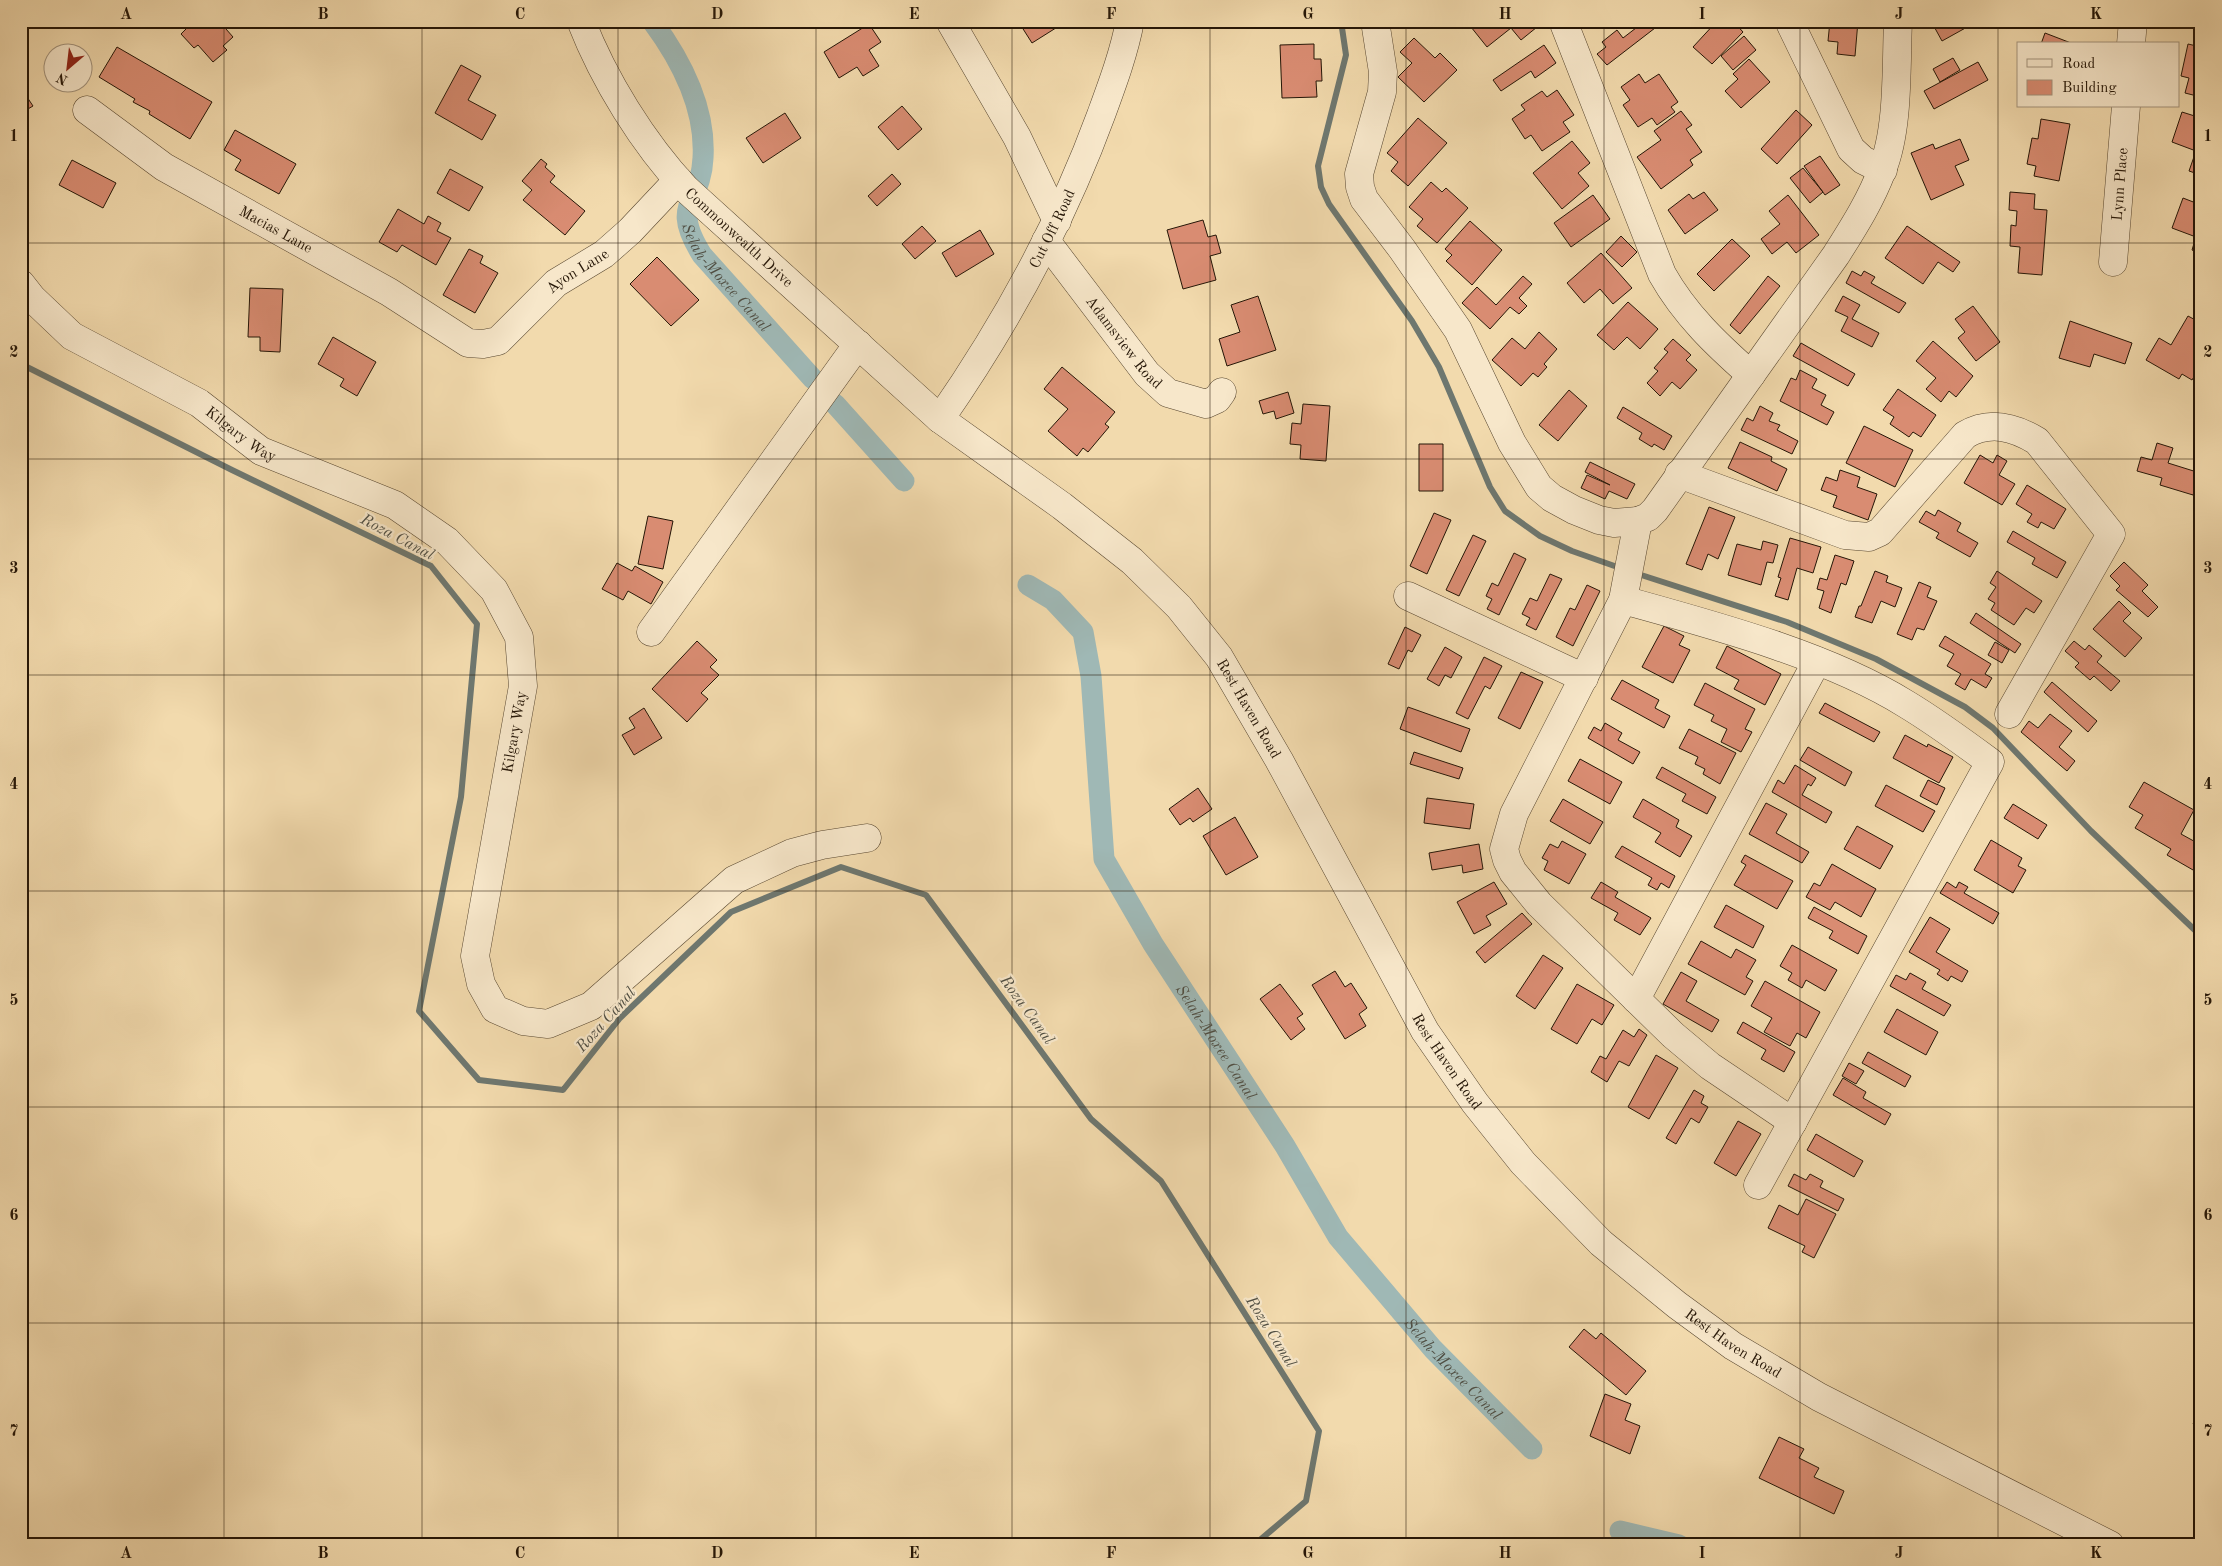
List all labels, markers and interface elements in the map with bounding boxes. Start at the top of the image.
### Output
text: A [120,7,132,23]
text: B [317,7,329,23]
text: C [515,7,525,23]
text: D [711,7,723,23]
text: E [908,7,920,23]
text: F [1106,7,1117,23]
text: G [1302,7,1314,23]
text: H [1498,7,1512,23]
text: I [1698,7,1706,23]
text: J [1895,7,1904,23]
text: K [2090,7,2102,23]
north arrow [42,42,92,92]
legend [2017,42,2180,108]
text: Road [2062,57,2096,72]
text: N [54,70,70,87]
text: Building [2062,81,2117,96]
text: 1 [9,129,19,145]
text: 1 [2203,129,2213,145]
street label: Lynn Place [2110,147,2132,222]
street label: Commonwealth Drive [681,186,795,291]
street label: Cut Off Road [1028,188,1079,271]
street label: Macias Lane [236,204,315,257]
water label: Selah-Moxee Canal [678,222,773,336]
street label: Ayon Lane [544,247,613,297]
street label: Adamsview Road [1082,294,1164,393]
text: 2 [9,345,19,361]
text: 2 [2203,345,2213,361]
street label: Kilgary Way [202,405,278,465]
water label: Roza Canal [357,511,437,564]
text: 3 [9,561,19,577]
text: 3 [2203,561,2213,577]
street label: Rest Haven Road [1213,657,1282,762]
street label: Kilgary Way [501,690,530,775]
text: 4 [9,777,19,793]
text: 4 [2203,777,2213,793]
water label: Roza Canal [996,972,1057,1048]
water label: Selah-Moxee Canal [1172,983,1259,1103]
water label: Roza Canal [573,985,640,1056]
text: 5 [9,993,19,1009]
text: 5 [2203,993,2213,1009]
street label: Rest Haven Road [1408,1012,1484,1113]
text: 6 [9,1208,19,1224]
text: 6 [2203,1208,2213,1224]
water label: Roza Canal [1242,1293,1299,1371]
street label: Rest Haven Road [1681,1307,1783,1382]
water label: Selah-Moxee Canal [1400,1316,1504,1424]
text: 7 [9,1424,19,1440]
text: 7 [2203,1424,2213,1440]
text: A [120,1546,132,1562]
text: B [317,1546,329,1562]
text: C [515,1546,525,1562]
text: D [711,1546,723,1562]
text: E [908,1546,920,1562]
text: F [1106,1546,1117,1562]
text: G [1302,1546,1314,1562]
text: H [1498,1546,1512,1562]
text: I [1698,1546,1706,1562]
text: J [1895,1546,1904,1562]
text: K [2090,1546,2102,1562]

